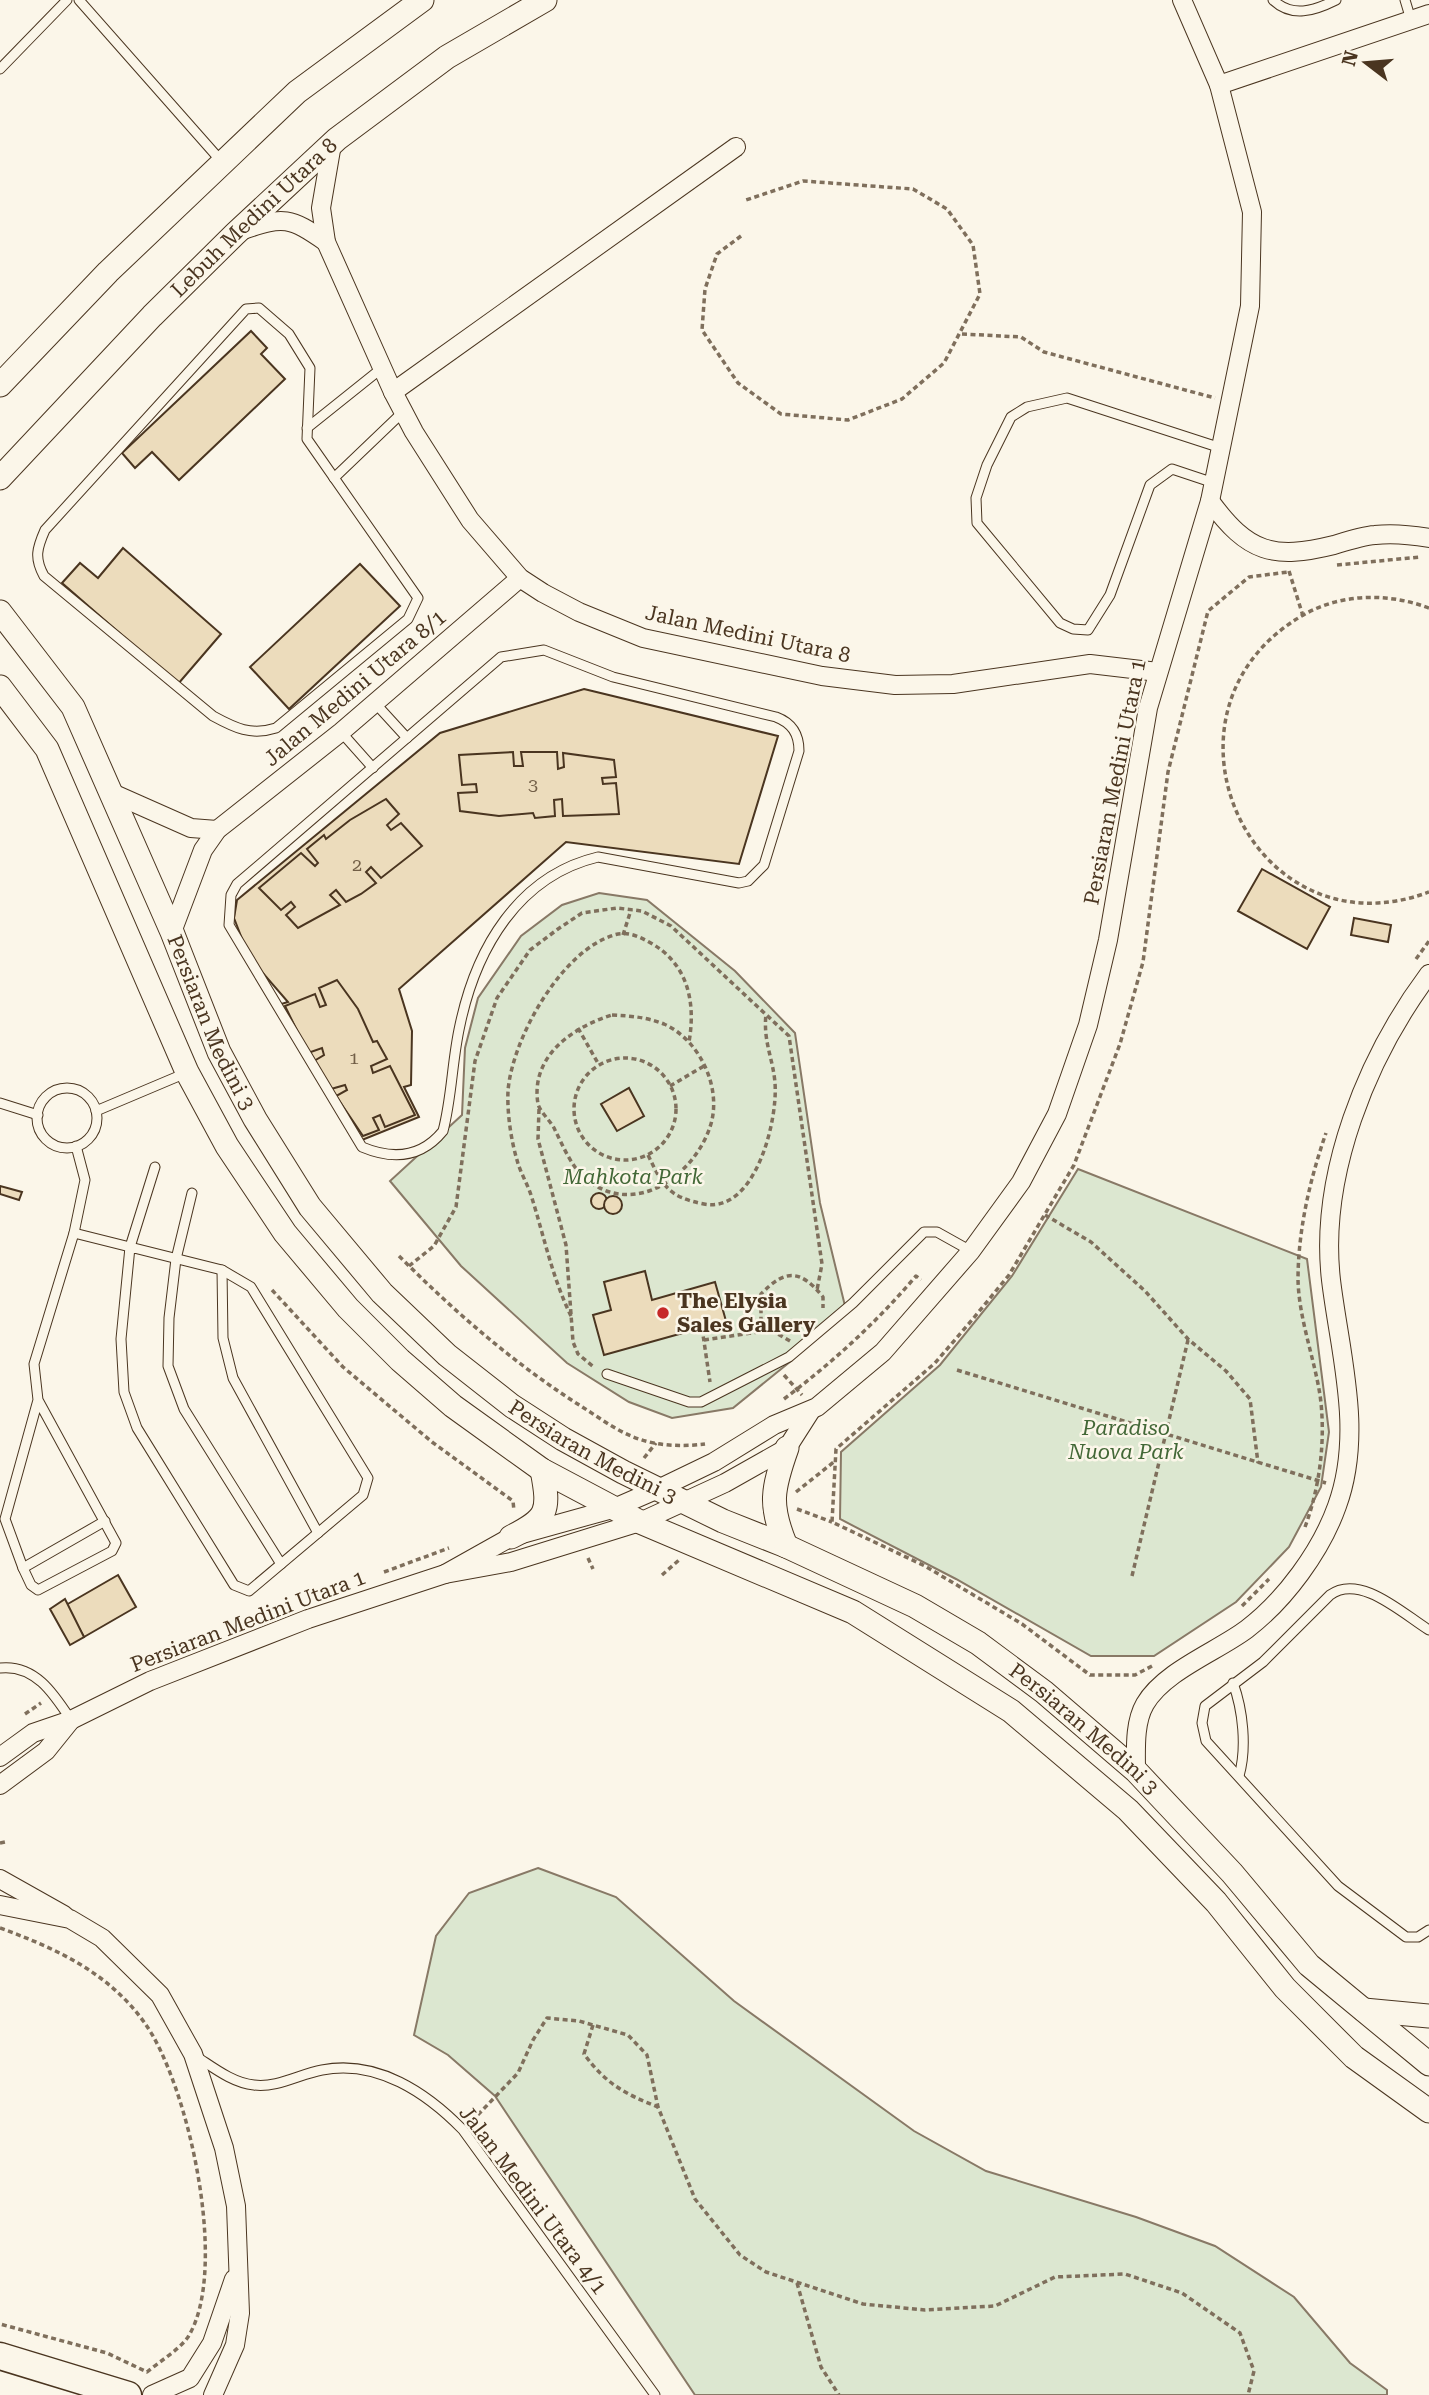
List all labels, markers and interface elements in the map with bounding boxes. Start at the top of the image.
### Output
north arrow [1331,28,1401,98]
text: N [1337,48,1363,69]
street label: Lebuh Medini Utara 8 [166,133,342,302]
street label: Jalan Medini Utara 8 [643,601,853,667]
street label: Jalan Medini Utara 8/1 [259,605,451,771]
street label: Persiaran Medini Utara 1 [1079,657,1151,907]
house number: 3 [528,774,538,795]
house number: 2 [352,854,362,875]
street label: Persiaran Medini 3 [162,931,260,1114]
house number: 1 [349,1047,359,1068]
park label: Mahkota Park [562,1165,703,1189]
place label: The Elysia Sales Gallery [677,1289,816,1337]
marker: The Elysia Sales Gallery [655,1305,671,1321]
street label: Persiaran Medini 3 [504,1395,681,1508]
park label: Paradiso Nuova Park [1067,1416,1184,1464]
street label: Persiaran Medini Utara 1 [127,1565,369,1677]
street label: Persiaran Medini 3 [1004,1658,1164,1799]
street label: Jalan Medini Utara 4/1 [454,2101,612,2299]

